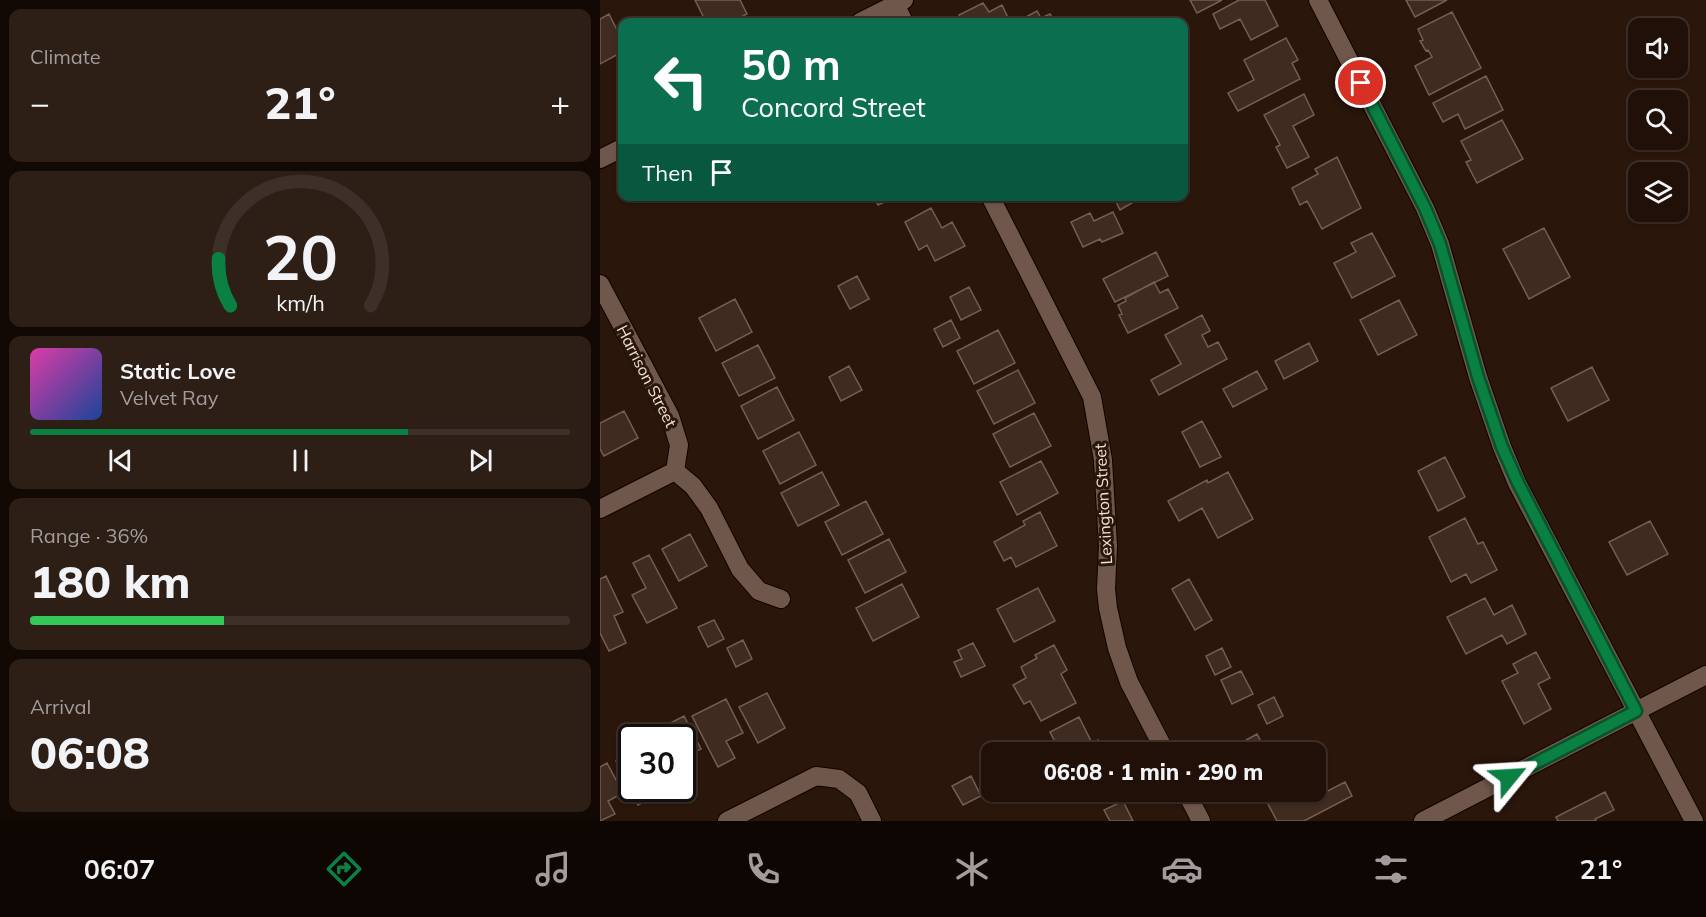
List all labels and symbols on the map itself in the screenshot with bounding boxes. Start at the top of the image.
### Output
pin [1335,57,1386,108]
street label: Harrison Street [613,321,682,431]
street label: Lexington Street [1090,443,1116,565]
speed limit sign: 30 [618,724,696,802]
position arrow [1477,745,1541,809]

